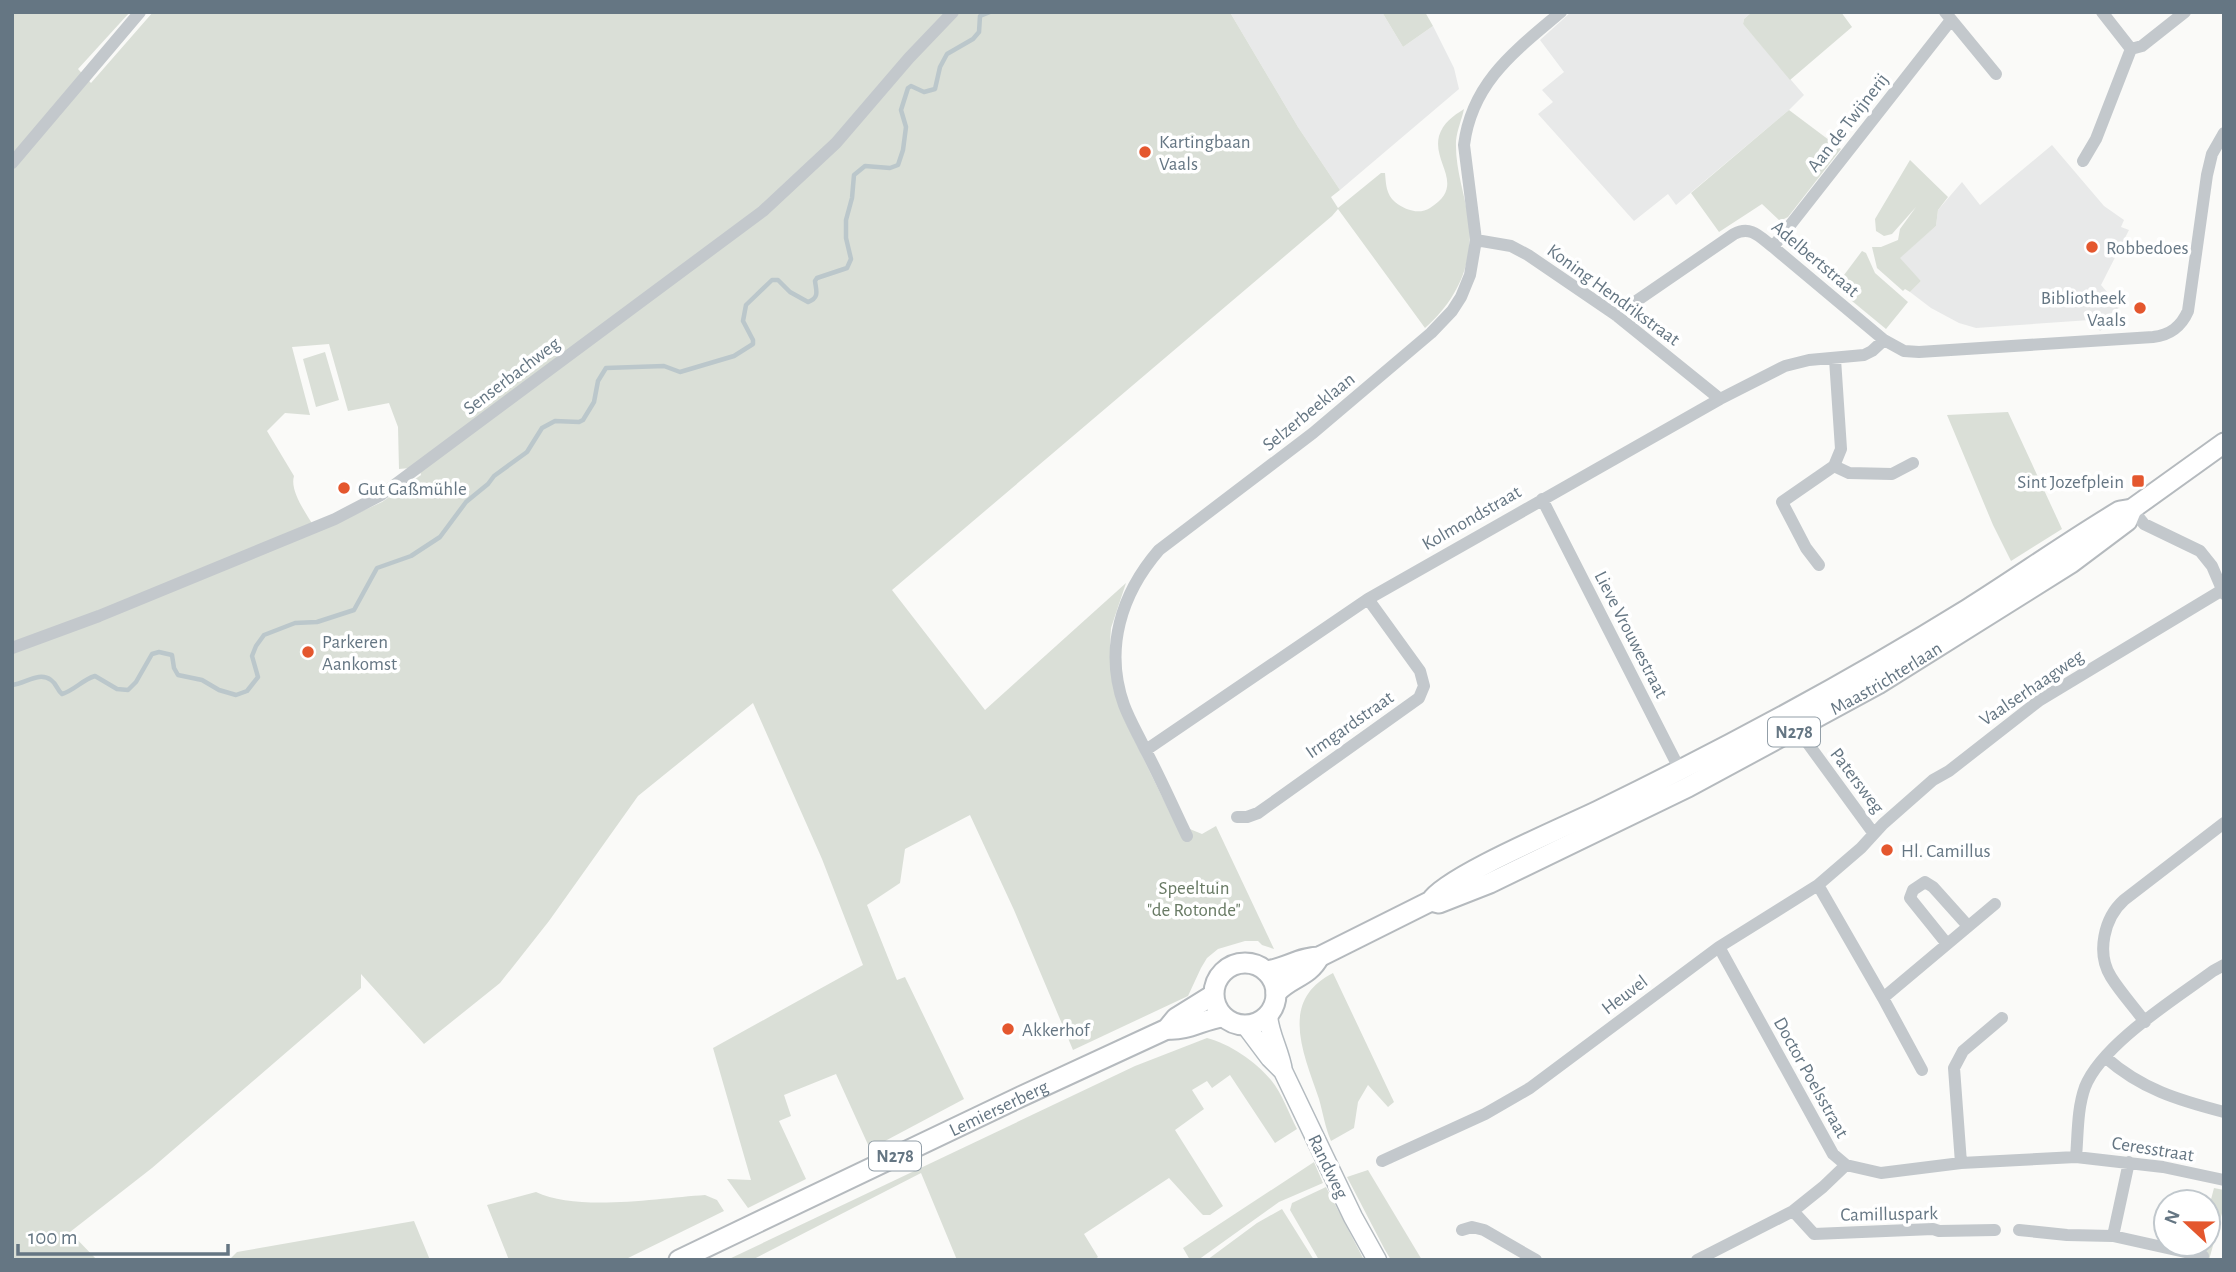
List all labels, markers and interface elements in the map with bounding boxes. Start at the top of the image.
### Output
street label: Aan de Twijnerij [1804,70,1892,176]
place label: Kartingbaan Vaals [1159,133,1251,174]
marker: Kartingbaan Vaals [1137,144,1153,160]
street label: Adelbertstraat [1768,217,1862,301]
marker: Robbedoes [2084,239,2100,255]
place label: Robbedoes [2106,239,2188,258]
street label: Koning Hendrikstraat [1543,241,1683,350]
place label: Bibliotheek Vaals [2041,289,2126,330]
marker: Bibliotheek Vaals [2132,300,2148,316]
street label: Senserbachweg [460,334,564,418]
street label: Selzerbeeklaan [1259,369,1359,455]
place label: Sint Jozefplein [2017,473,2124,492]
marker: Sint Jozefplein [2130,473,2146,489]
marker: Gut Gaßmühle [336,480,352,496]
place label: Gut Gaßmühle [358,480,467,499]
street label: Kolmondstraat [1419,482,1524,554]
street label: Lieve Vrouwestraat [1591,568,1671,701]
place label: Parkeren Aankomst [322,633,397,674]
street label: Maastrichterlaan [1827,639,1946,719]
marker: Parkeren Aankomst [300,644,316,660]
street label: Vaalserhaagweg [1976,646,2088,730]
street label: Irmgardstraat [1302,688,1397,762]
road number: N278 [1768,718,1820,746]
street label: Patersweg [1826,745,1888,818]
marker: Hl. Camillus [1879,842,1895,858]
place label: Hl. Camillus [1901,842,1991,861]
park label: Speeltuin "de Rotonde" [1147,879,1241,920]
street label: Heuvel [1598,972,1651,1018]
street label: Doctor Poelsstraat [1770,1014,1852,1141]
marker: Akkerhof [1000,1021,1016,1037]
place label: Akkerhof [1022,1021,1091,1040]
street label: Lemierserberg [947,1077,1052,1140]
street label: Randweg [1304,1132,1352,1202]
street label: Ceresstraat [2110,1134,2195,1165]
road number: N278 [869,1142,921,1170]
north arrow [2152,1188,2222,1258]
street label: Camilluspark [1840,1204,1938,1225]
text: N [2161,1208,2184,1227]
scale bar [18,1212,228,1256]
text: 100 m [28,1227,78,1248]

